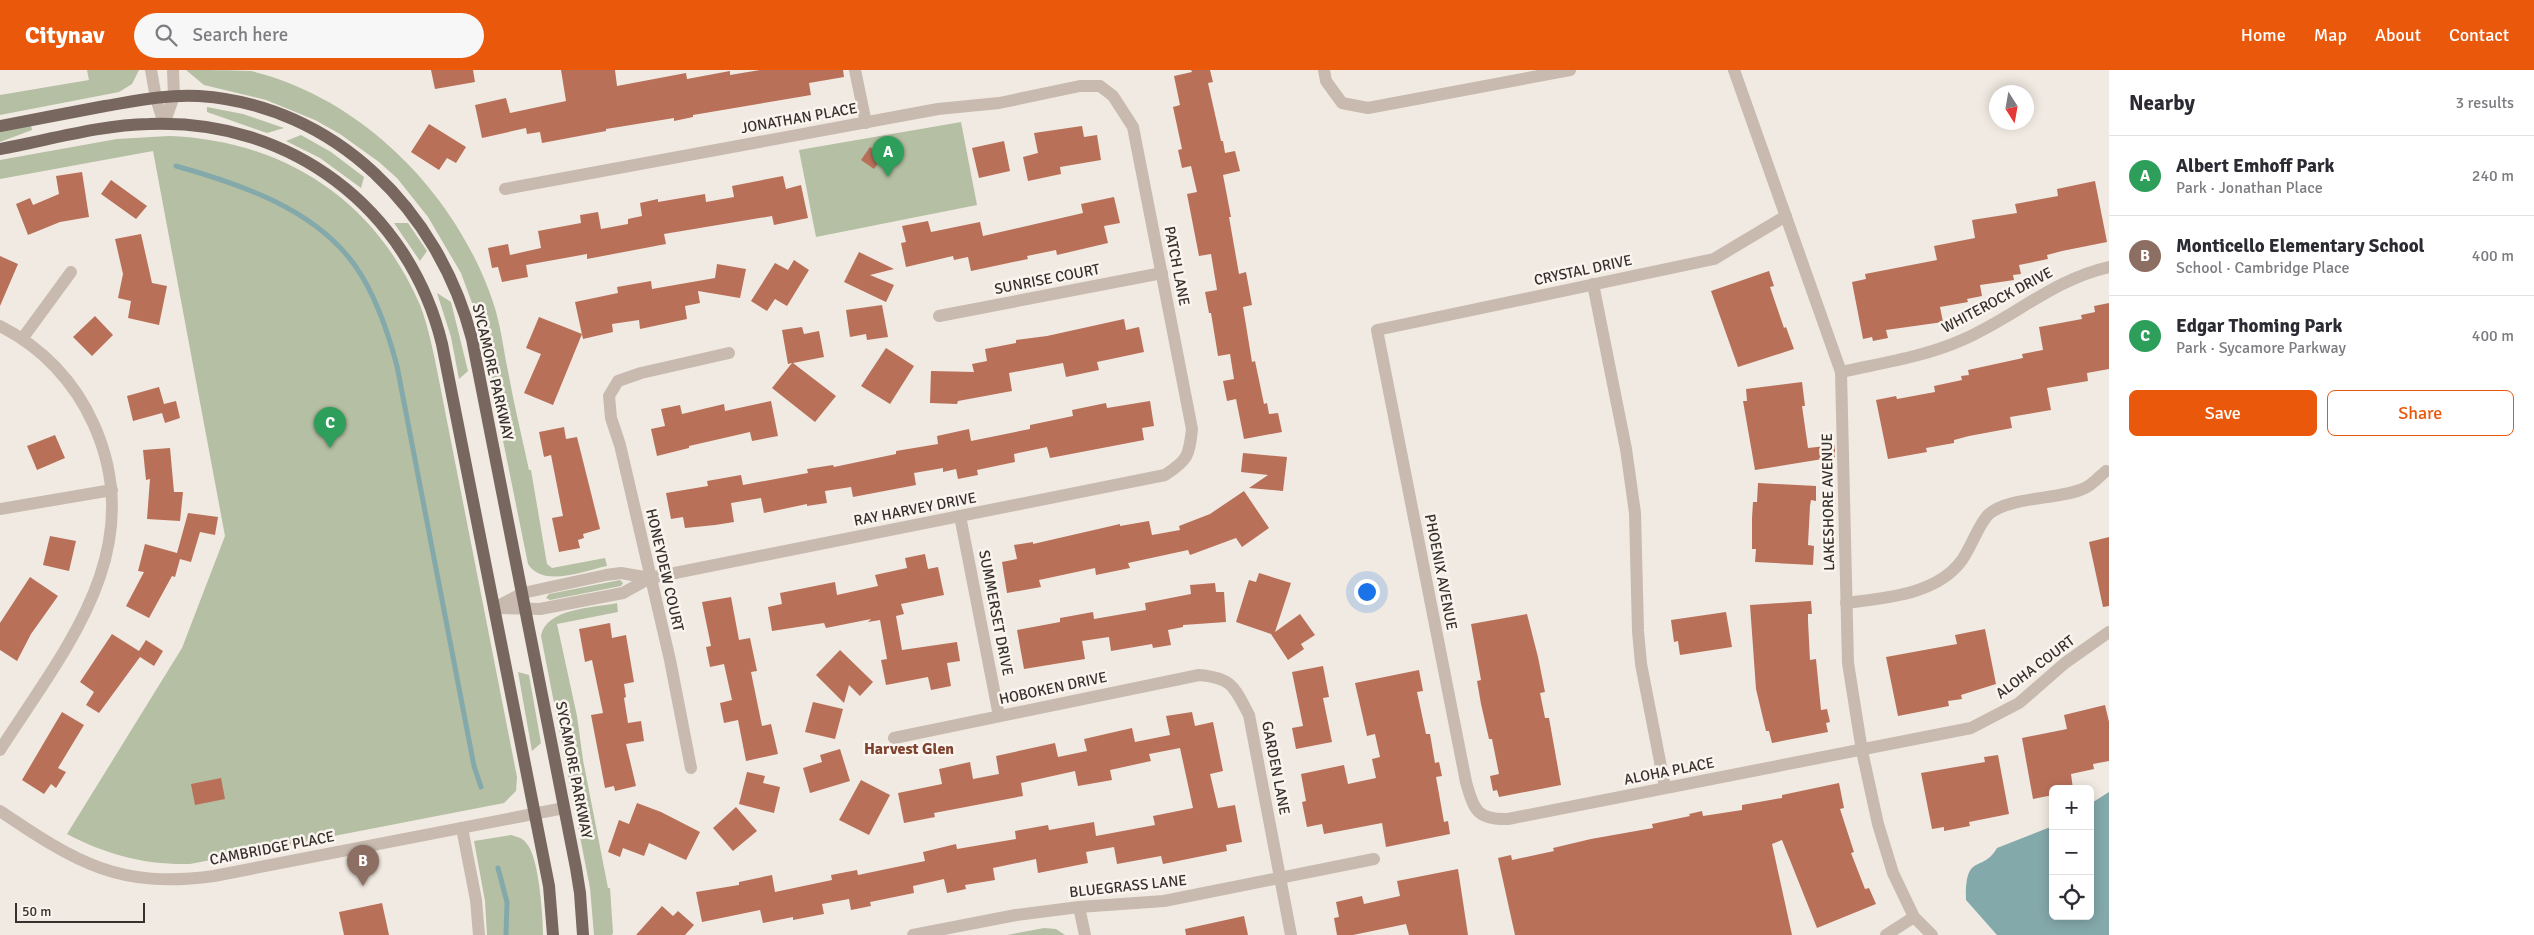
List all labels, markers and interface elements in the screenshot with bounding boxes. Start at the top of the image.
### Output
search box [134,13,484,58]
text: Citynav [25,20,104,50]
icon: search [152,21,180,49]
text: Search here [192,23,288,47]
text: Home [2241,24,2286,46]
text: Map [2314,24,2347,46]
text: About [2375,24,2421,46]
text: Contact [2449,24,2509,46]
north arrow [1989,85,2034,130]
text: Nearby [2129,90,2195,116]
text: 3 results [2455,93,2514,113]
street label: JONATHAN PLACE [739,99,859,137]
pin: A [872,136,904,177]
text: Albert Emhoff Park [2176,154,2334,178]
text: A [2140,166,2150,186]
text: 240 m [2472,166,2514,186]
text: Park · Jonathan Place [2176,178,2323,198]
street label: PATCH LANE [1160,225,1194,307]
text: Monticello Elementary School [2176,234,2425,258]
text: B [2140,246,2150,266]
text: 400 m [2472,246,2514,266]
street label: CRYSTAL DRIVE [1532,251,1634,289]
text: School · Cambridge Place [2176,258,2350,278]
street label: SUNRISE COURT [993,260,1102,298]
street label: WHITEROCK DRIVE [1938,263,2056,337]
street label: SYCAMORE PARKWAY [469,302,518,442]
text: Edgar Thoming Park [2176,314,2342,338]
text: C [2140,326,2150,346]
text: 400 m [2472,326,2514,346]
text: Park · Sycamore Parkway [2176,338,2346,358]
button: Save [2129,390,2317,436]
button: Share [2327,390,2514,436]
pin: C [314,407,346,448]
street label: LAKESHORE AVENUE [1818,433,1838,571]
street label: RAY HARVEY DRIVE [852,488,978,530]
street label: HONEYDEW COURT [642,507,688,634]
street label: PHOENIX AVENUE [1421,512,1461,632]
street label: SUMMERSET DRIVE [975,549,1017,677]
your location [1354,579,1380,605]
street label: ALOHA COURT [1992,631,2078,703]
street label: HOBOKEN DRIVE [997,668,1109,708]
street label: SYCAMORE PARKWAY [552,700,596,841]
street label: GARDEN LANE [1258,720,1294,816]
district label: Harvest Glen [864,739,954,759]
street label: ALOHA PLACE [1622,753,1716,789]
map controls [2049,785,2094,920]
button: + [2049,785,2094,830]
street label: CAMBRIDGE PLACE [208,827,336,869]
button: − [2049,830,2094,875]
pin: B [347,845,379,886]
street label: BLUEGRASS LANE [1068,871,1188,901]
button: locate [2049,875,2094,920]
scale bar [15,900,145,923]
text: 50 m [22,903,51,920]

